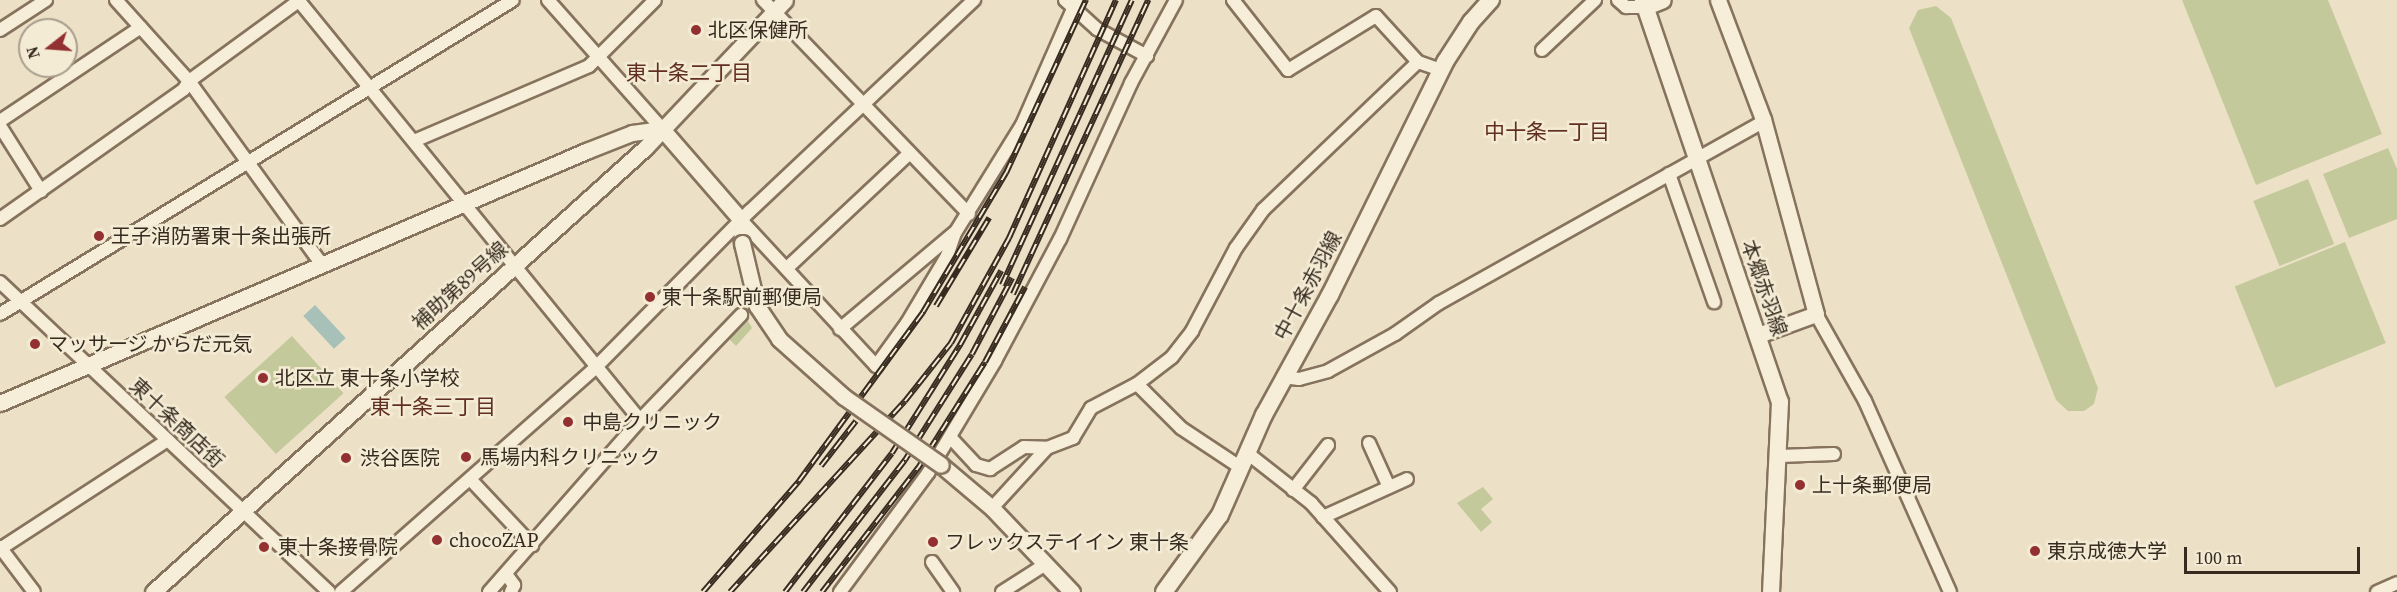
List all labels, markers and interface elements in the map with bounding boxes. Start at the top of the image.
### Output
north arrow [18,18,78,78]
place label: 北区保健所 [708,18,808,42]
marker: 北区保健所 [689,23,703,37]
text: N [20,44,45,61]
district label: 東十条二丁目 [626,60,752,86]
district label: 中十条一丁目 [1484,119,1610,145]
place label: 王子消防署東十条出張所 [111,224,331,248]
street label: 中十条赤羽線 [1269,227,1347,345]
marker: 王子消防署東十条出張所 [92,229,106,243]
street label: 補助第89号線 [407,237,513,335]
street label: 本郷赤羽線 [1736,237,1792,339]
place label: 東十条駅前郵便局 [662,285,822,309]
marker: 東十条駅前郵便局 [643,290,657,304]
place label: マッサージ からだ元気 [48,332,253,356]
marker: マッサージ からだ元気 [26,335,44,353]
place label: 北区立 東十条小学校 [275,366,460,390]
marker: 北区立 東十条小学校 [256,371,270,385]
street label: 東十条商店街 [125,373,229,473]
district label: 東十条三丁目 [370,394,496,420]
place label: 中島クリニック [582,410,722,434]
marker: 中島クリニック [559,413,577,431]
place label: 馬場内科クリニック [480,445,660,469]
place label: 渋谷医院 [360,446,440,470]
marker: 馬場内科クリニック [457,448,475,466]
marker: 渋谷医院 [337,449,355,467]
place label: 上十条郵便局 [1812,473,1932,497]
marker: 上十条郵便局 [1793,478,1807,492]
place label: chocoZAP [449,528,538,552]
place label: フレックステイイン 東十条 [945,530,1190,554]
marker: chocoZAP [430,533,444,547]
place label: 東十条接骨院 [278,535,398,559]
marker: フレックステイイン 東十条 [926,535,940,549]
scale bar [2187,535,2362,573]
marker: 東十条接骨院 [255,538,273,556]
place label: 東京成徳大学 [2047,539,2167,563]
marker: 東京成徳大学 [2028,544,2042,558]
text: 100 m [2195,545,2242,570]

